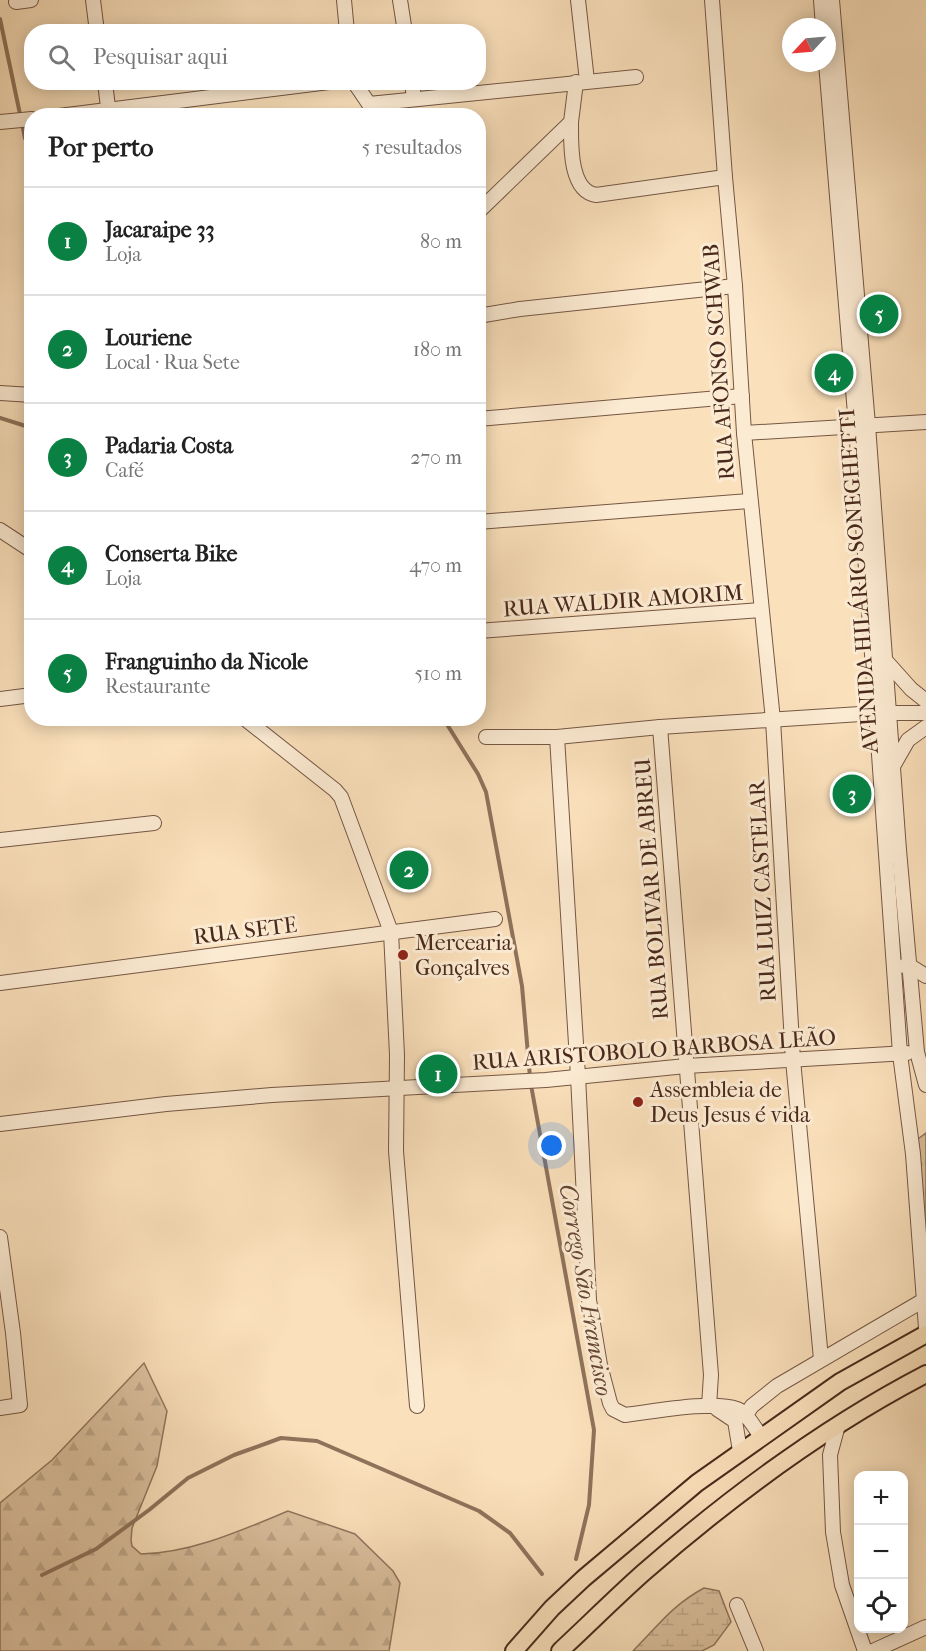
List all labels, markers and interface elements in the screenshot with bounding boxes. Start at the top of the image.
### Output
north arrow [782,18,836,72]
search box [24,24,486,90]
icon: search [45,41,78,74]
text: Pesquisar aqui [93,44,228,70]
text: Por perto [48,132,153,163]
text: 5 resultados [362,136,462,159]
text: Jacaraipe 33 [105,217,214,243]
text: 1 [64,230,71,253]
text: 80 m [420,230,462,253]
text: Loja [105,243,142,266]
street label: RUA AFONSO SCHWAB [698,243,740,481]
pin: 5 [860,292,898,336]
text: Louriene [105,325,192,351]
text: 2 [62,338,73,361]
text: 180 m [413,338,462,361]
pin: 4 [814,350,854,395]
text: Local · Rua Sete [105,351,240,374]
street label: AVENIDA HILÁRIO SONEGHETTI [833,407,884,755]
text: Padaria Costa [105,433,233,459]
text: 3 [63,446,72,469]
text: 270 m [410,446,462,469]
text: Café [105,459,144,482]
text: Conserta Bike [105,541,238,567]
text: 4 [62,554,73,577]
text: 470 m [409,554,462,577]
text: Loja [105,567,142,590]
street label: RUA WALDIR AMORIM [502,580,744,622]
text: Franguinho da Nicole [105,649,308,675]
text: 5 [63,662,72,685]
text: 510 m [414,662,462,685]
text: Restaurante [105,675,210,698]
street label: RUA BOLIVAR DE ABREU [630,757,674,1021]
pin: 3 [832,772,872,816]
street label: RUA LUIZ CASTELAR [744,778,782,1002]
pin: 2 [390,848,428,892]
street label: RUA SETE [192,912,298,950]
place label: Mercearia Gonçalves [415,930,513,981]
marker: Mercearia Gonçalves [396,948,410,962]
street label: RUA ARISTOBOLO BARBOSA LEÃO [471,1023,837,1076]
pin: 1 [418,1052,458,1096]
place label: Assembleia de Deus Jesus é vida [649,1077,811,1128]
marker: Assembleia de Deus Jesus é vida [631,1095,645,1109]
your location [537,1131,566,1160]
water label: Corrego São Francisco [554,1182,618,1398]
map controls [854,1471,908,1633]
button: + [854,1471,908,1525]
button: − [854,1525,908,1579]
button: locate [854,1579,908,1633]

